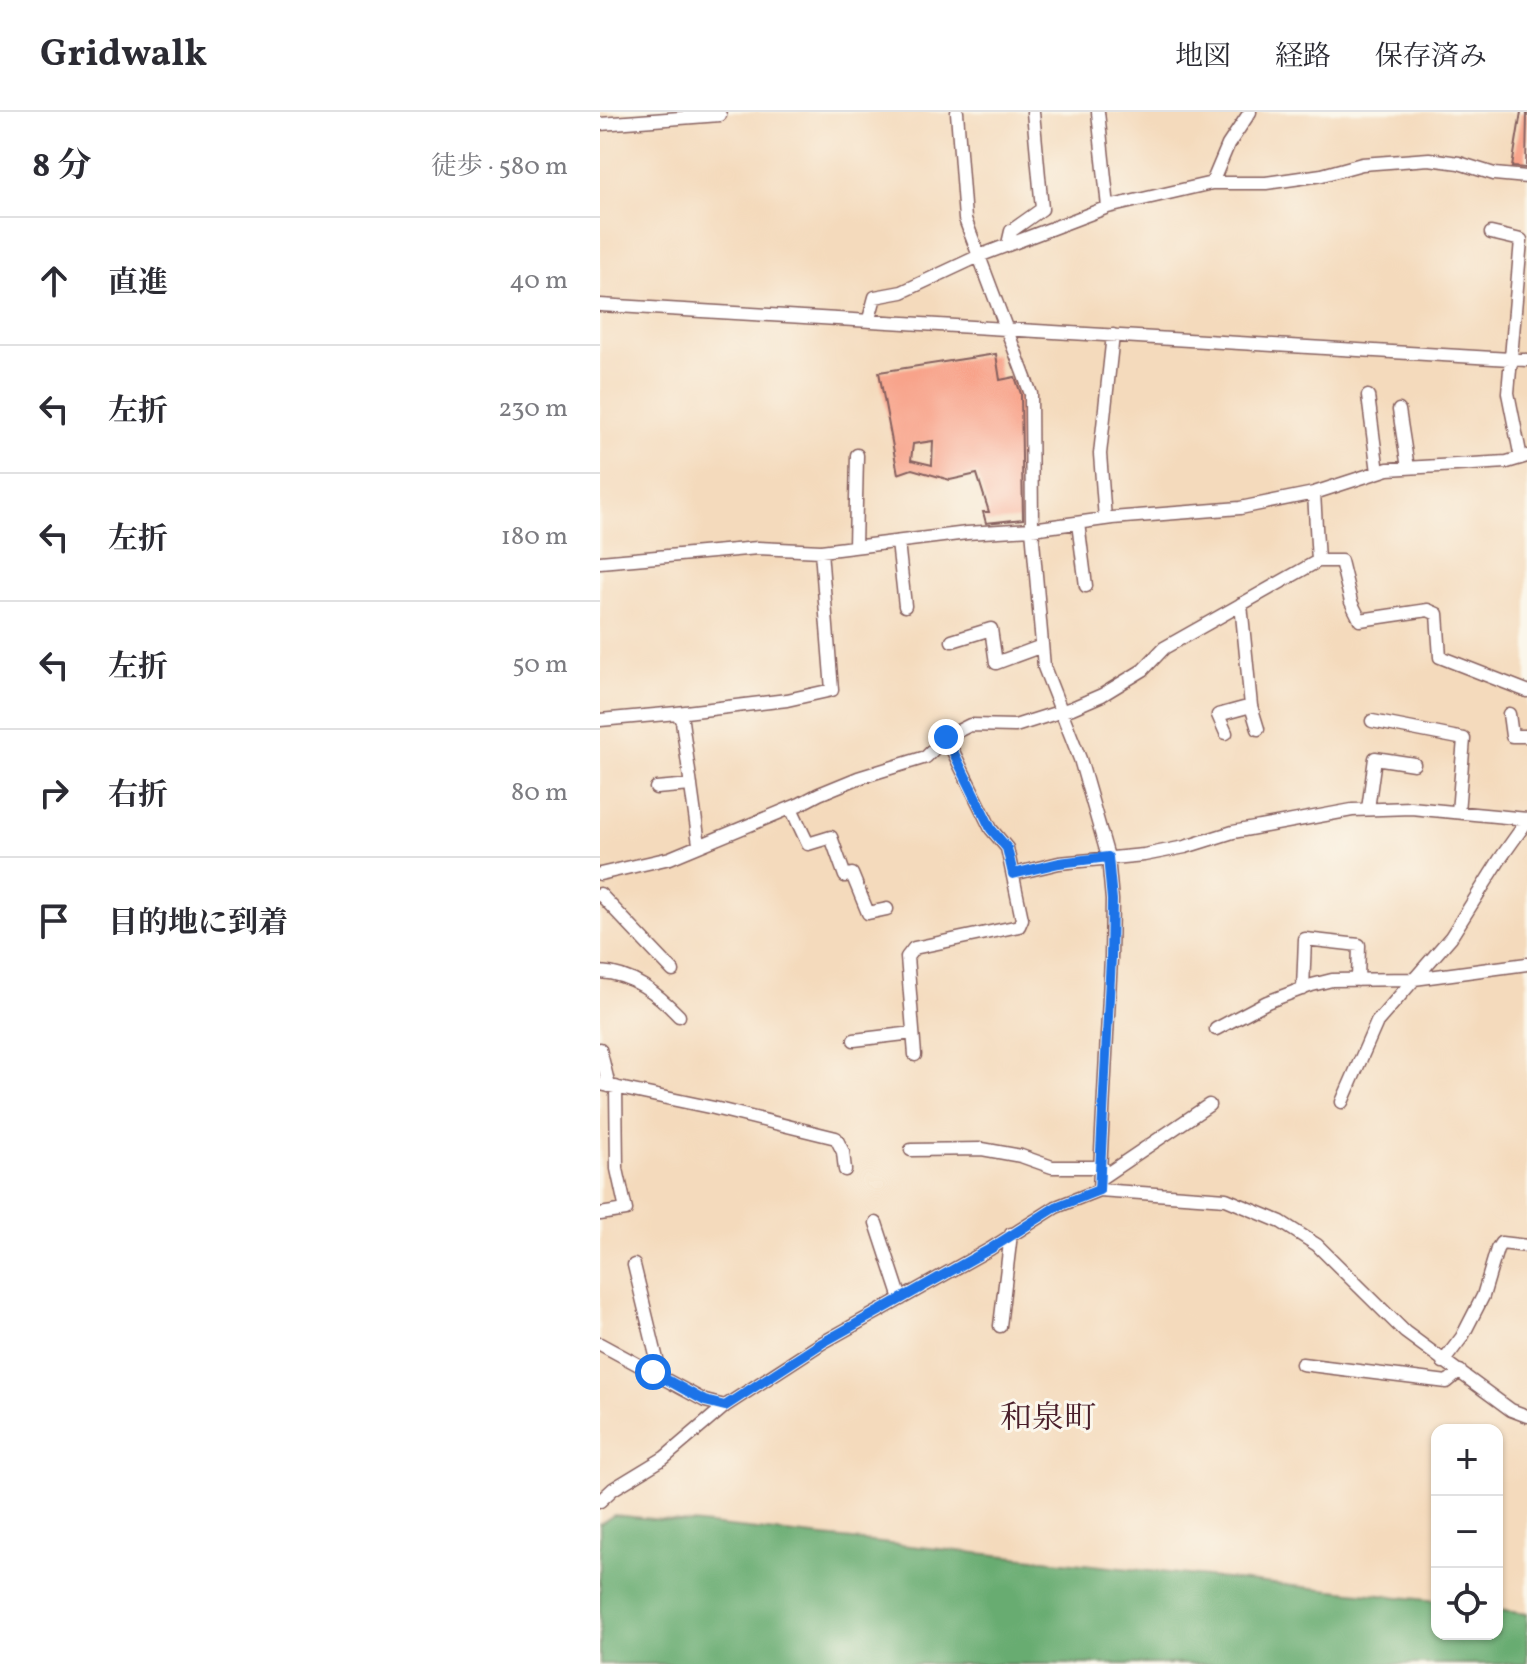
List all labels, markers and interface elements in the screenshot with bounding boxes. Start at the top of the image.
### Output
text: Gridwalk [40,29,207,82]
text: 地図 [1175,38,1231,77]
text: 経路 [1275,38,1331,77]
text: 保存済み [1375,38,1487,77]
text: 8 分 [32,144,91,191]
text: 徒歩 · 580 m [431,149,568,185]
icon: ahead [32,259,76,303]
text: 直進 [108,263,168,305]
text: 40 m [509,263,568,299]
icon: left [32,387,76,431]
text: 左折 [108,391,168,433]
text: 230 m [498,391,568,427]
icon: left [32,515,76,559]
text: 左折 [108,519,168,561]
text: 180 m [501,519,568,555]
icon: left [32,643,76,687]
text: 左折 [108,647,168,689]
text: 50 m [512,647,568,683]
route end [928,719,964,755]
icon: right [32,771,76,815]
text: 右折 [108,775,168,817]
text: 80 m [511,775,568,811]
icon: arrive [32,899,76,943]
text: 目的地に到着 [108,903,288,945]
route start [635,1354,671,1390]
district label: 和泉町 [1000,1398,1096,1442]
map controls [1431,1424,1503,1640]
button: + [1431,1424,1503,1496]
button: − [1431,1496,1503,1568]
button: locate [1431,1568,1503,1640]

